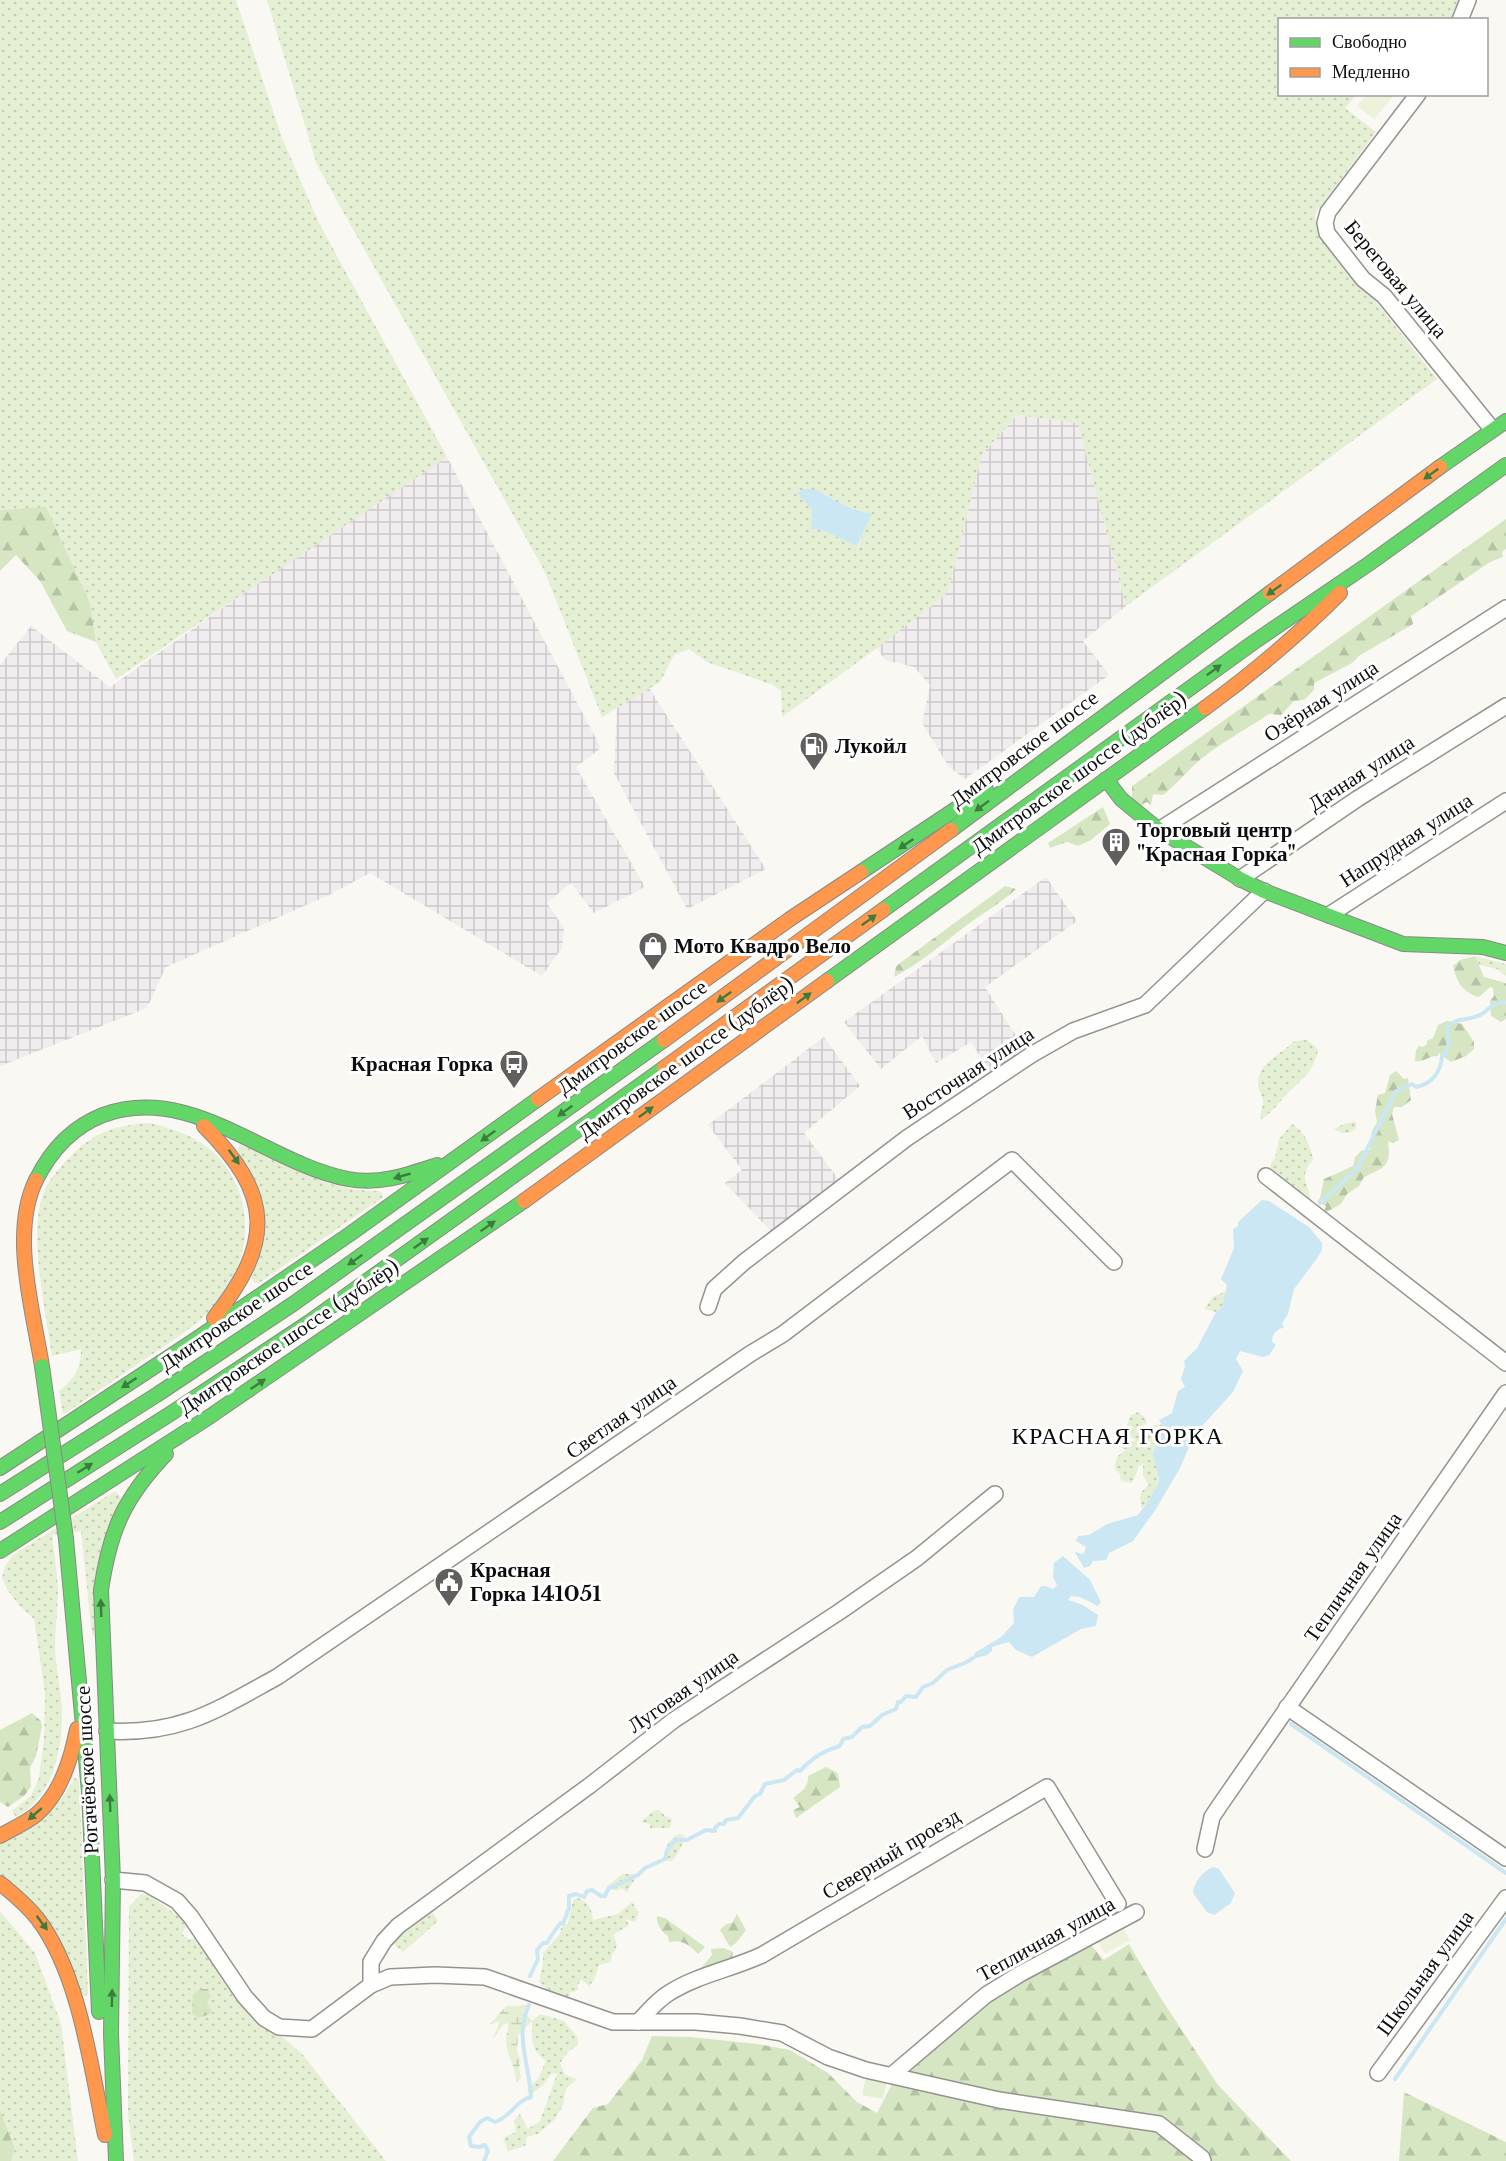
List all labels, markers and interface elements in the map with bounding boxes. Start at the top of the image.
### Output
legend [1278,18,1488,96]
text: Свободно [1332,31,1407,53]
text: Медленно [1332,61,1410,83]
street label: Береговая улица [1339,215,1453,344]
one-way arrow [1423,468,1439,480]
one-way arrow [1266,584,1282,596]
street label: Озёрная улица [1259,654,1384,748]
one-way arrow [1206,664,1222,676]
street label: Дмитровское шоссе [945,685,1103,813]
street label: Дмитровское шоссе (дублёр) [966,686,1192,860]
street label: Дачная улица [1303,729,1420,817]
fuel station icon: Лукойл [798,730,830,772]
place label: Лукойл [835,733,907,759]
street label: Напрудная улица [1334,787,1478,893]
one-way arrow [974,800,990,813]
place label: Торговый центр "Красная Горка" [1137,817,1296,867]
building icon: Торговый центр "Красная Горка" [1100,826,1132,868]
one-way arrow [898,838,914,849]
one-way arrow [860,914,876,926]
shop icon: Мото Квадро Вело [637,930,669,972]
place label: Мото Квадро Вело [674,933,851,959]
street label: Дмитровское шоссе (дублёр) [573,971,799,1145]
street label: Дмитровское шоссе [552,974,712,1100]
one-way arrow [716,991,732,1003]
one-way arrow [796,992,812,1004]
street label: Восточная улица [897,1020,1039,1125]
bus stop icon: Красная Горка [498,1048,530,1090]
place label: Красная Горка [351,1051,493,1077]
one-way arrow [558,1105,574,1117]
one-way arrow [638,1106,654,1118]
one-way arrow [481,1130,496,1142]
one-way arrow [227,1150,239,1165]
one-way arrow [393,1172,411,1181]
one-way arrow [479,1220,495,1232]
one-way arrow [413,1237,429,1249]
street label: Дмитровское шоссе (дублёр) [174,1253,404,1421]
one-way arrow [348,1254,364,1266]
street label: Дмитровское шоссе [155,1255,317,1377]
street label: Светлая улица [561,1369,682,1465]
one-way arrow [120,1378,137,1389]
one-way arrow [250,1379,266,1390]
district label: КРАСНАЯ ГОРКА [1012,1421,1224,1450]
one-way arrow [77,1463,93,1474]
street label: Тепличная улица [1298,1506,1408,1647]
place label: Красная Горка 141051 [470,1557,601,1607]
public building icon: Красная Горка 141051 [433,1566,465,1608]
one-way arrow [97,1598,106,1617]
street label: Луговая улица [623,1643,744,1739]
street label: Рогачёвское шоссе [70,1685,104,1855]
one-way arrow [105,1793,114,1812]
street label: Северный проезд [817,1802,965,1905]
one-way arrow [27,1808,43,1821]
street label: Тепличная улица [973,1890,1120,1987]
street label: Школьная улица [1371,1905,1480,2041]
one-way arrow [35,1916,47,1931]
one-way arrow [107,1988,116,2007]

